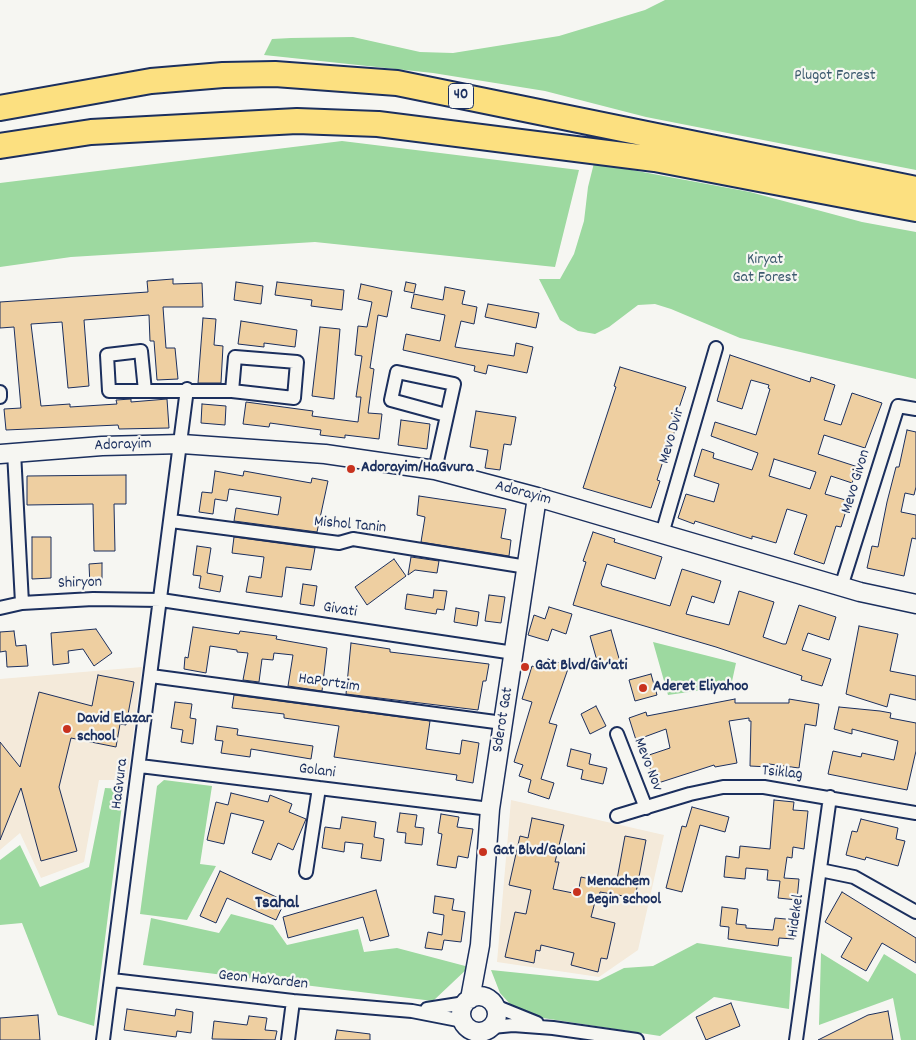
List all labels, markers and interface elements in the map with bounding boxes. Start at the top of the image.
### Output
park label: Plugot Forest [794,67,876,87]
road number: 40 [448,84,474,108]
park label: Kiryat Gat Forest [732,251,798,289]
street label: Mevo Dvir [656,406,690,466]
street label: Adorayim [94,435,152,457]
street label: Mevo Givon [838,448,876,516]
place label: Adorayim/HaGvura [361,459,474,479]
marker: Adorayim/HaGvura [345,463,357,475]
street label: Adorayim [493,477,553,511]
street label: Mishol Tanin [313,513,387,539]
street label: Shiryon [58,574,102,594]
street label: Givati [322,599,358,623]
place label: Gat Blvd/Giv'ati [535,657,627,677]
marker: Gat Blvd/Giv'ati [519,661,531,673]
street label: HaPortzim [297,670,361,698]
place label: Aderet Eliyahoo [653,678,748,698]
marker: Aderet Eliyahoo [637,682,649,694]
street label: Sderot Gat [489,686,519,754]
place label: David Elazar school [77,710,152,748]
marker: David Elazar school [61,723,73,735]
street label: Mevo Nov [628,736,666,794]
street label: HaGvura [108,758,134,810]
street label: Golani [298,760,336,784]
street label: Tsiklag [761,762,803,786]
place label: Gat Blvd/Golani [493,842,585,862]
marker: Gat Blvd/Golani [477,846,489,858]
place label: Menachem Begin school [587,873,661,911]
marker: Menachem Begin school [571,886,583,898]
street label: Hidekel [784,893,810,939]
district label: Tsahal [255,894,299,916]
street label: Geon HaYarden [217,967,309,995]

